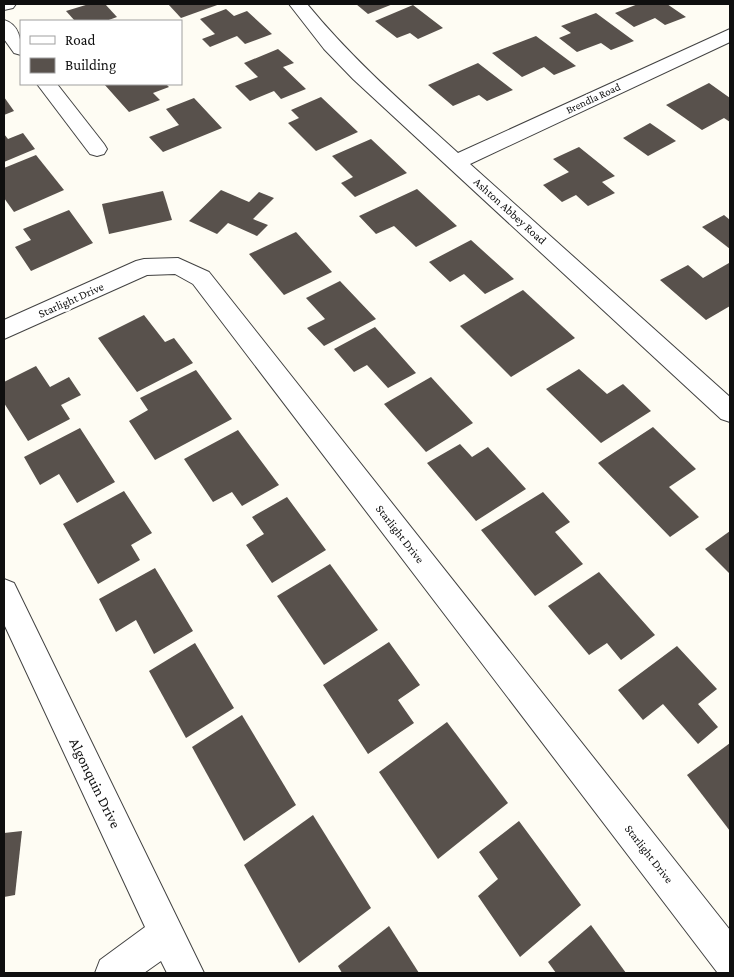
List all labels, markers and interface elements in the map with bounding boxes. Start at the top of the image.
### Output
legend [20,20,182,85]
text: Road [65,32,96,48]
text: Building [65,57,116,74]
street label: Brendla Road [564,80,622,116]
street label: Ashton Abbey Road [471,175,550,248]
street label: Starlight Drive [36,279,106,321]
street label: Starlight Drive [373,502,427,566]
street label: Algonquin Drive [65,735,124,831]
street label: Starlight Drive [622,822,676,886]

